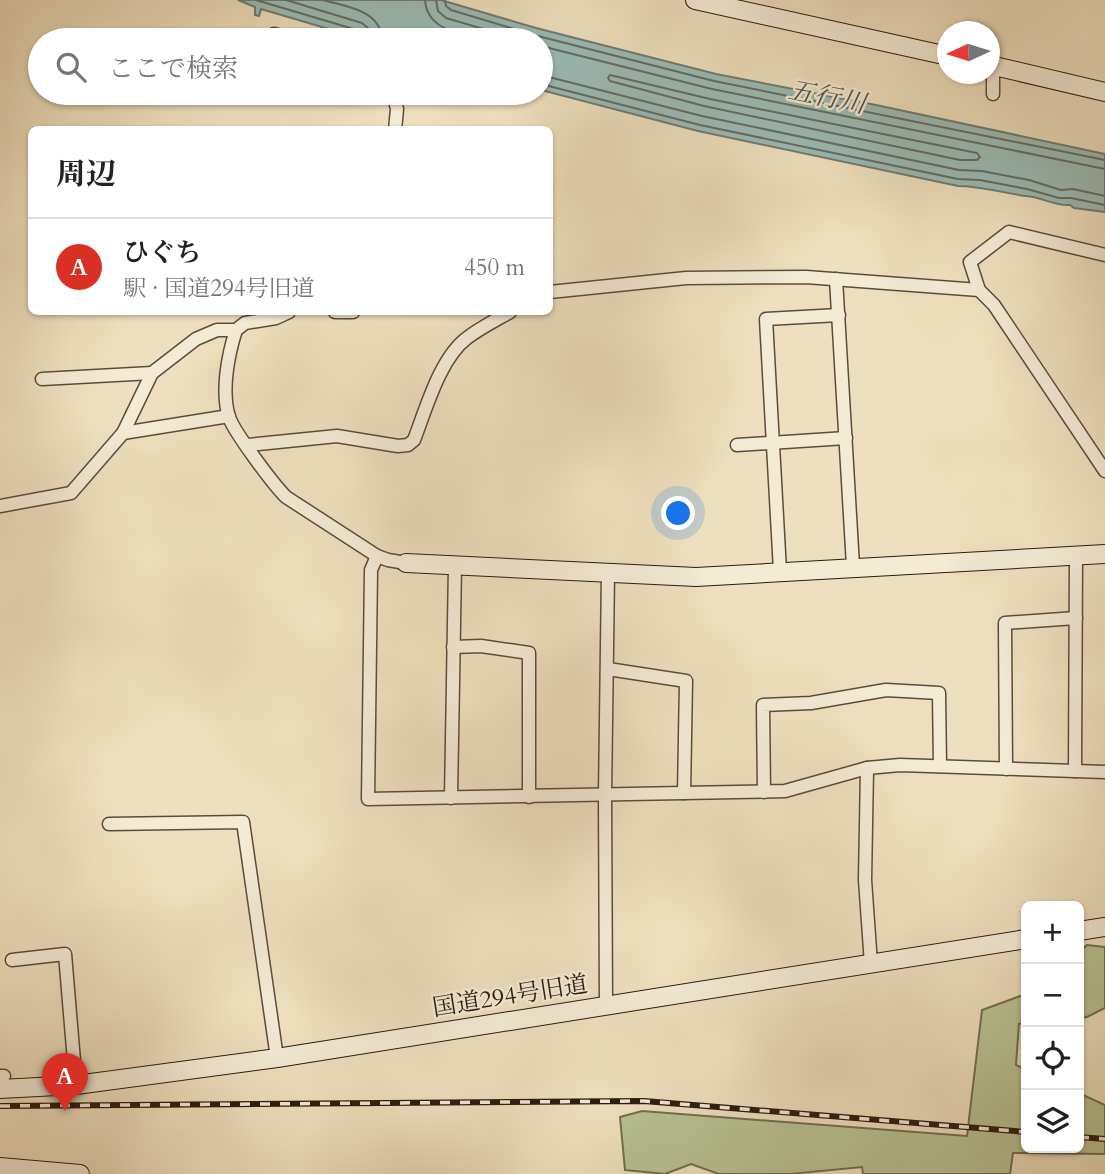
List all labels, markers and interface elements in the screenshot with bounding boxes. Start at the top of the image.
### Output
north arrow [937,21,1000,84]
search box [28,28,553,105]
icon: search [52,48,90,86]
text: ここで検索 [108,51,238,86]
water label: 五行川 [785,72,872,122]
text: 周辺 [56,154,116,195]
text: ひぐち [123,235,201,270]
text: A [70,252,88,283]
text: 450 m [464,252,525,283]
text: 駅 · 国道294号旧道 [123,273,315,304]
your location [661,496,695,530]
map controls [1021,901,1084,1153]
button: + [1021,901,1084,964]
button: − [1021,964,1084,1027]
street label: 国道294号旧道 [430,967,590,1025]
button: locate [1021,1027,1084,1090]
pin: A [42,1053,88,1111]
button: layers [1021,1090,1084,1153]

